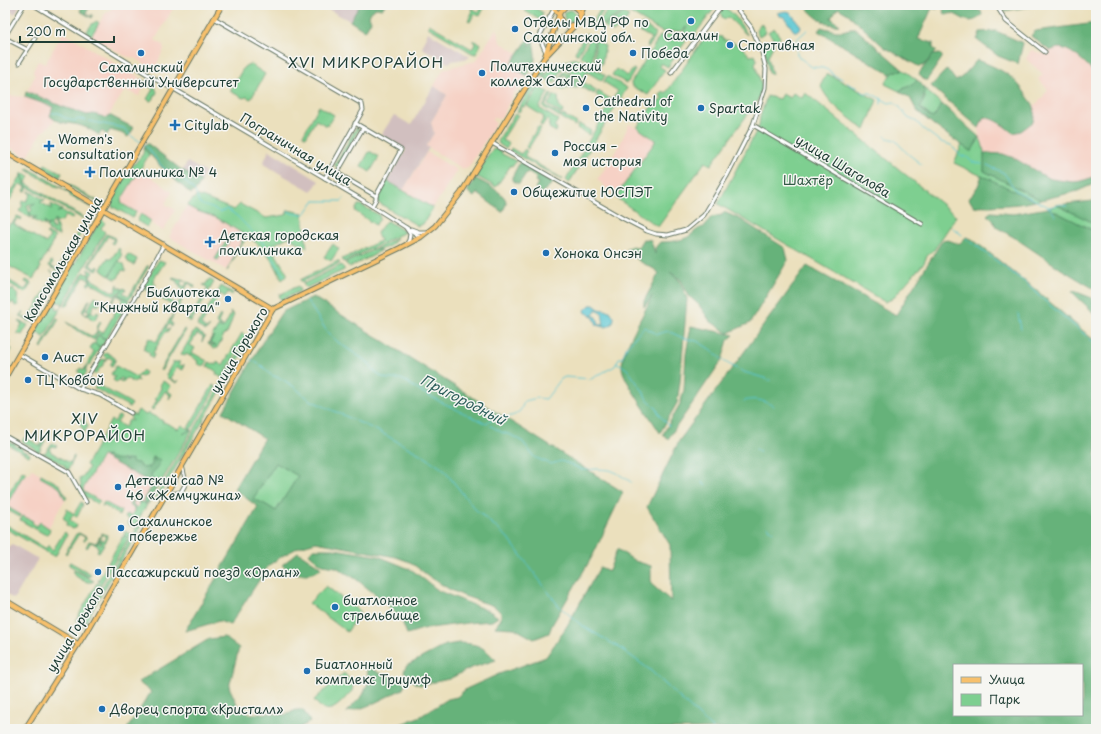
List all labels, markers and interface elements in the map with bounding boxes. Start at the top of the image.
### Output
place label: Отделы МВД РФ по Сахалинской обл. [523,12,649,46]
marker: Сахалин [686,16,696,26]
scale bar [20,18,114,44]
text: 200 m [26,22,66,40]
marker: Отделы МВД РФ по Сахалинской обл. [510,24,520,34]
place label: Сахалин [663,25,719,44]
place label: Спортивная [738,35,815,54]
marker: Спортивная [725,40,735,50]
place label: Победа [641,43,689,62]
marker: Сахалинский Государственный Университет [136,48,146,58]
marker: Победа [628,48,638,58]
district label: XVI МИКРОРАЙОН [288,50,444,73]
place label: Политехнический колледж СахГУ [490,56,602,90]
place label: Сахалинский Государственный Университет [43,57,240,91]
marker: Политехнический колледж СахГУ [477,68,487,78]
place label: Cathedral of the Nativity [594,91,673,125]
place label: Spartak [709,98,761,117]
marker: Cathedral of the Nativity [581,103,591,113]
marker: Spartak [696,103,706,113]
street label: Пограничная улица [237,108,356,190]
place label: Citylab [184,115,229,134]
marker: Citylab [169,119,181,131]
place label: Women's consultation [58,129,134,163]
street label: улица Шагалова [792,130,895,202]
place label: Россия – моя история [563,136,642,170]
marker: Women's consultation [43,140,55,152]
marker: Россия – моя история [550,148,560,158]
place label: Поликлиника № 4 [99,162,217,181]
marker: Поликлиника № 4 [84,166,96,178]
park label: Шахтёр [783,170,833,189]
place label: Общежитие ЮСПЭТ [522,182,652,201]
marker: Общежитие ЮСПЭТ [509,187,519,197]
street label: Комсомольская улица [19,192,107,325]
place label: Детская городская поликлиника [218,225,339,259]
marker: Детская городская поликлиника [204,236,216,248]
place label: Хонока Онсэн [554,243,642,262]
marker: Хонока Онсэн [541,248,551,258]
place label: Библиотека "Книжный квартал" [94,282,221,316]
marker: Библиотека "Книжный квартал" [223,294,233,304]
street label: улица Горького [205,303,272,397]
place label: Аист [53,347,85,366]
marker: Аист [40,352,50,362]
water label: Пригородный [417,369,511,431]
place label: ТЦ Ковбой [36,370,104,389]
marker: ТЦ Ковбой [23,375,33,385]
district label: XIV МИКРОРАЙОН [24,406,146,446]
place label: Детский сад № 46 «Жемчужина» [125,470,241,504]
marker: Детский сад № 46 «Жемчужина» [113,482,123,492]
place label: Сахалинское побережье [129,511,213,545]
marker: Сахалинское побережье [116,523,126,533]
place label: Пассажирский поезд «Орлан» [106,562,300,581]
marker: Пассажирский поезд «Орлан» [93,567,103,577]
street label: улица Горького [41,582,108,676]
place label: биатлонное стрельбище [343,590,420,624]
marker: биатлонное стрельбище [330,602,340,612]
place label: Биатлонный комплекс Триумф [315,654,431,688]
legend [953,664,1083,716]
marker: Биатлонный комплекс Триумф [302,666,312,676]
text: Улица [989,670,1025,688]
text: Парк [989,690,1021,708]
place label: Дворец спорта «Кристалл» [109,699,283,718]
marker: Дворец спорта «Кристалл» [97,704,107,714]

